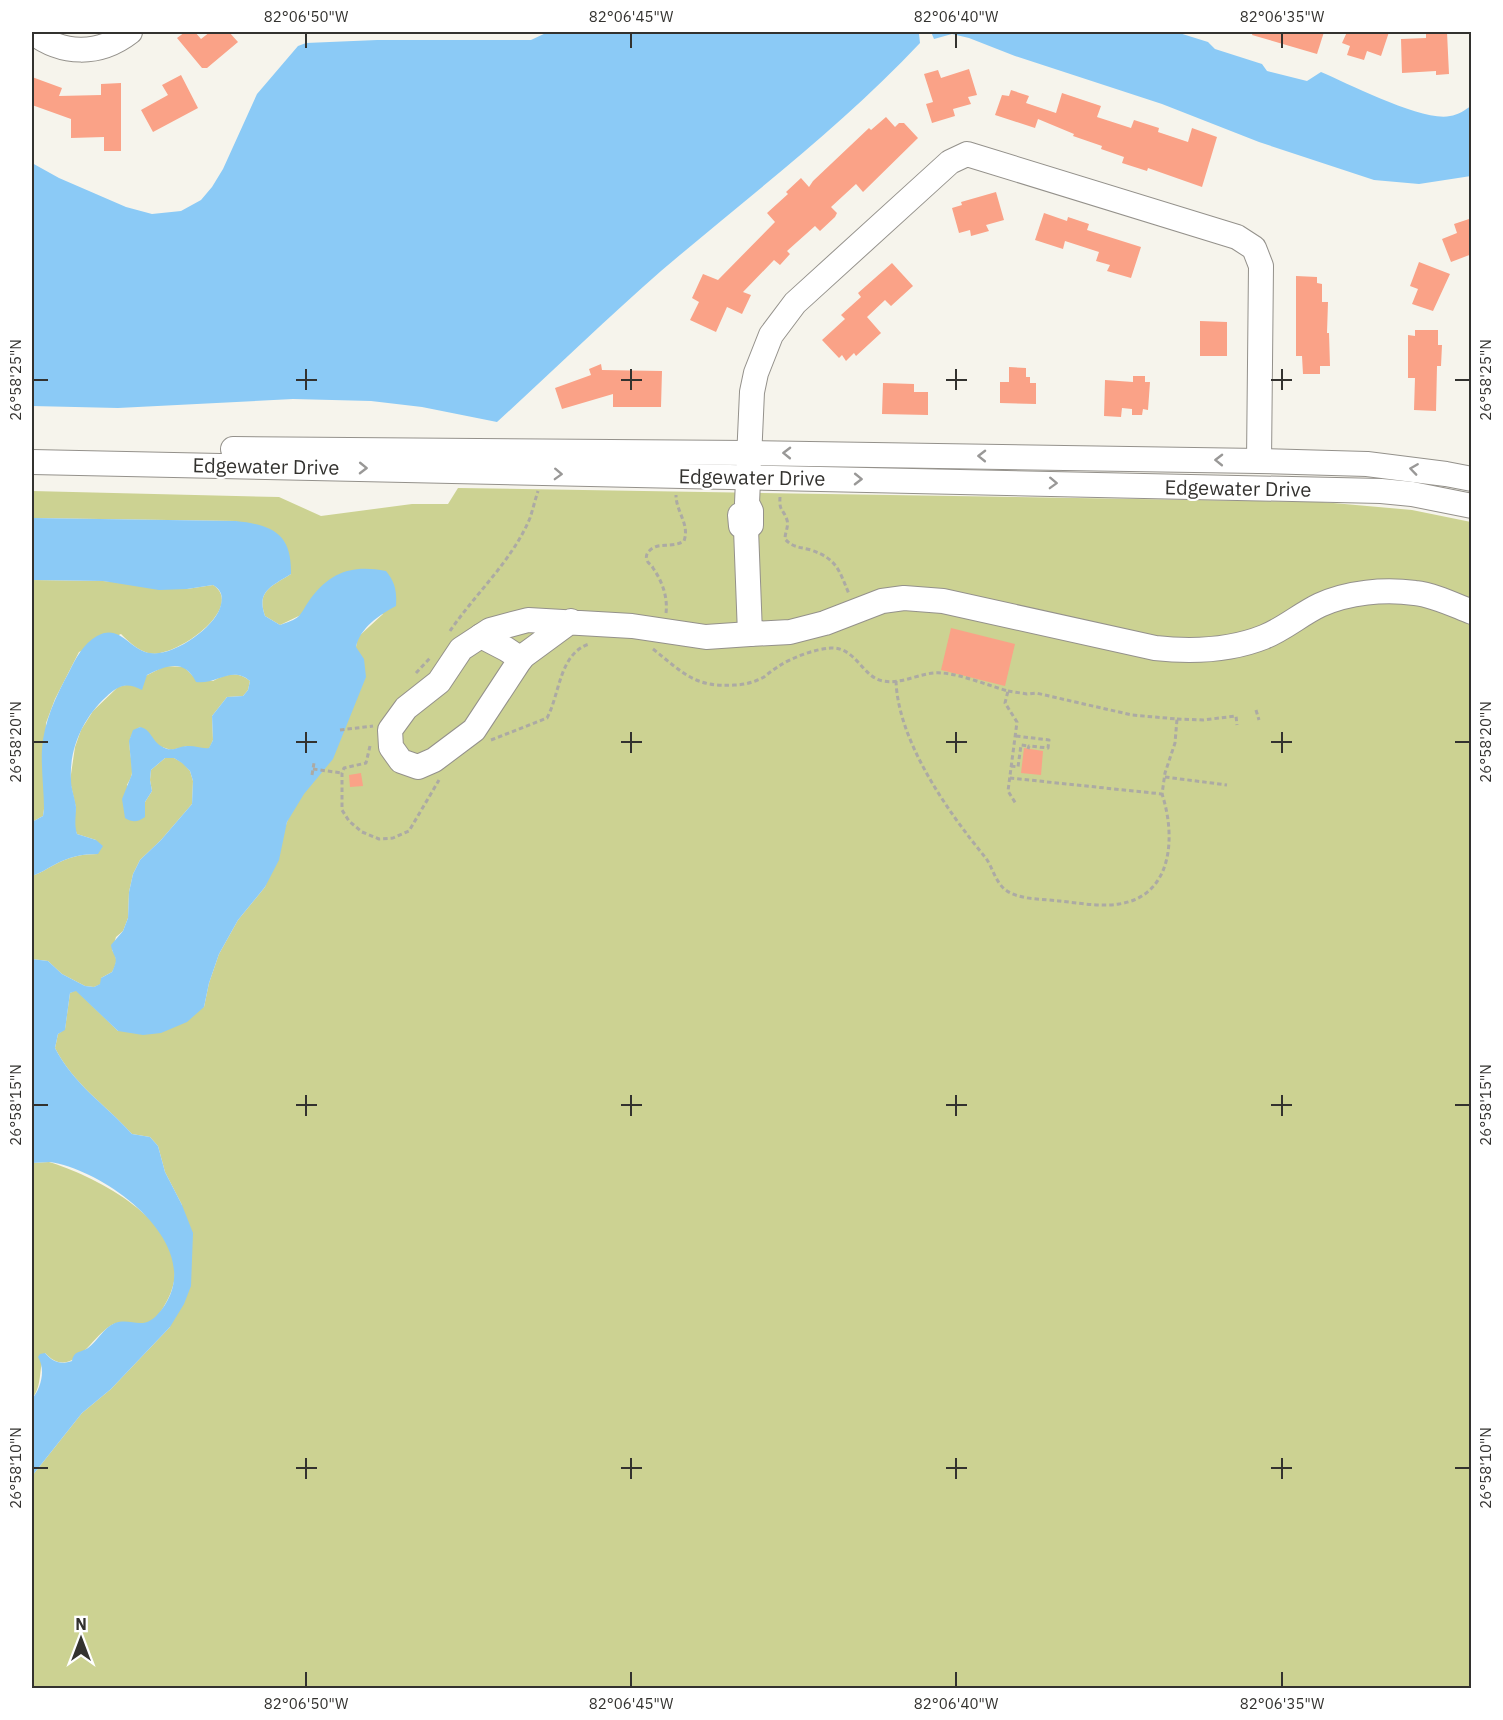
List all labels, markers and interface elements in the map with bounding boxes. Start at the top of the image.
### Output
text: 82°06'50"W [264,7,349,26]
text: 82°06'45"W [589,7,674,26]
text: 82°06'40"W [914,7,999,26]
text: 82°06'35"W [1240,7,1325,26]
text: 26°58'25"N [6,339,25,421]
text: 26°58'25"N [1476,339,1495,421]
one-way arrow [783,447,792,460]
one-way arrow [978,450,987,463]
street label: Edgewater Drive [192,451,340,481]
one-way arrow [1215,454,1224,466]
one-way arrow [358,462,367,475]
street label: Edgewater Drive [678,462,826,492]
one-way arrow [1409,464,1418,476]
one-way arrow [553,468,562,480]
one-way arrow [853,473,862,485]
street label: Edgewater Drive [1164,473,1312,503]
one-way arrow [1048,477,1057,490]
text: 26°58'20"N [6,701,25,783]
text: 26°58'20"N [1476,701,1495,783]
text: 26°58'15"N [6,1064,25,1146]
text: 26°58'15"N [1476,1064,1495,1146]
text: 26°58'10"N [6,1427,25,1509]
text: 26°58'10"N [1476,1427,1495,1509]
north arrow [51,1609,111,1669]
text: N [75,1614,87,1634]
text: 82°06'50"W [264,1694,349,1713]
text: 82°06'45"W [589,1694,674,1713]
text: 82°06'40"W [914,1694,999,1713]
text: 82°06'35"W [1240,1694,1325,1713]

